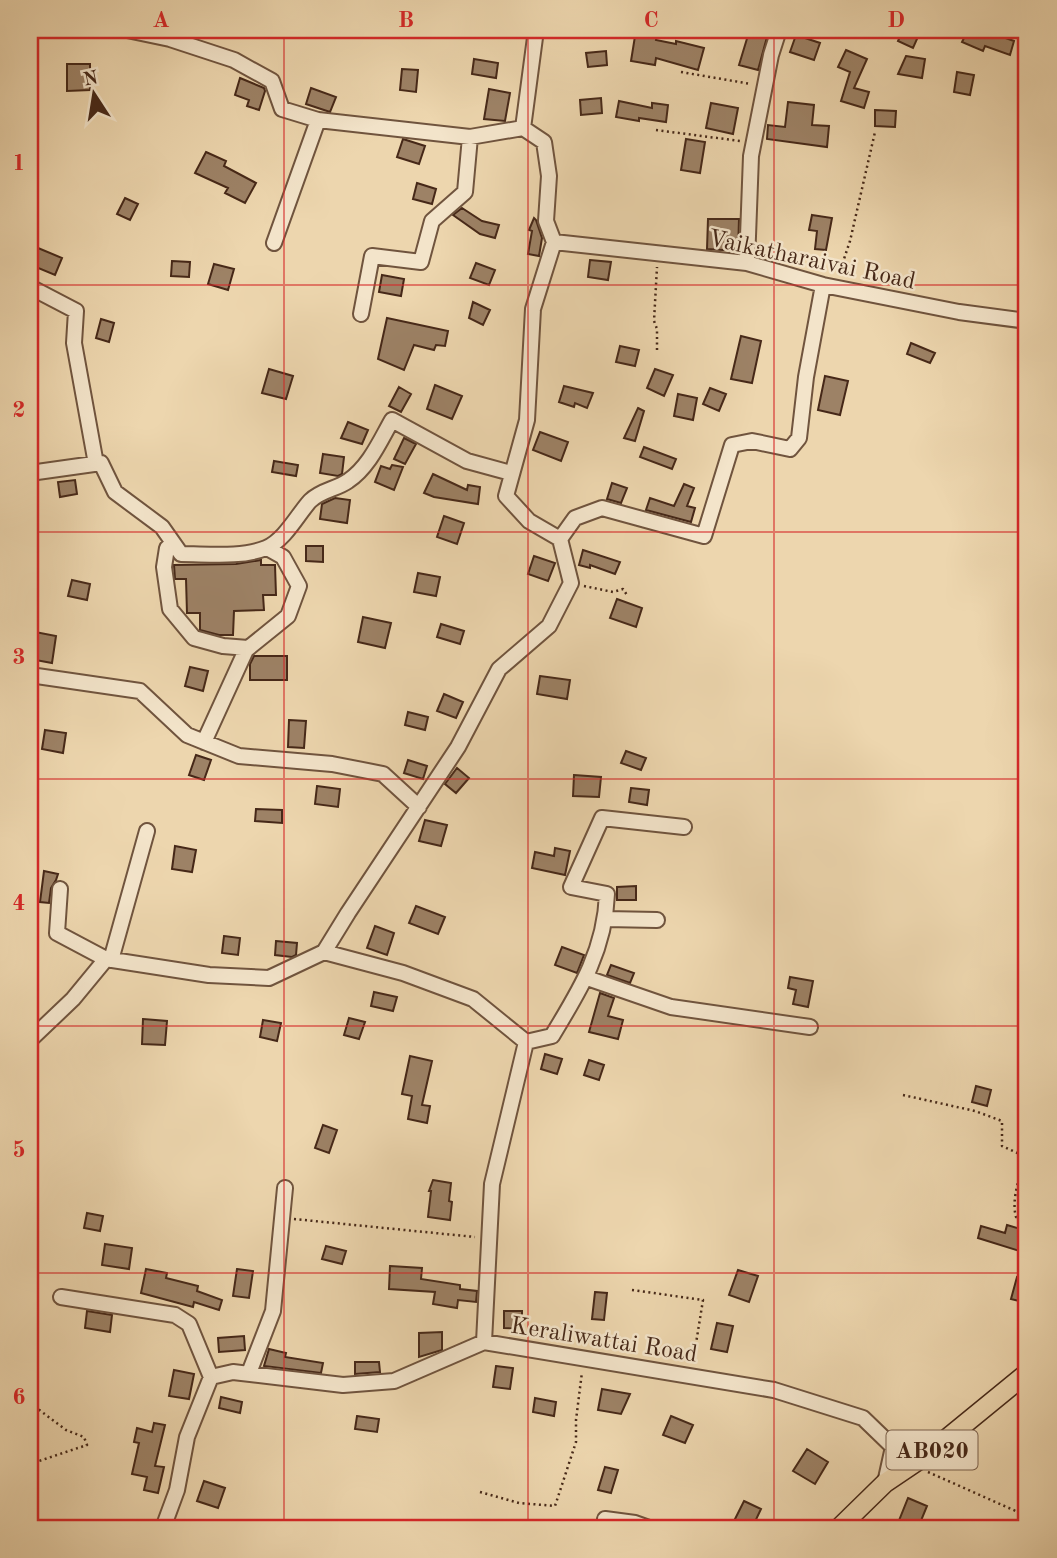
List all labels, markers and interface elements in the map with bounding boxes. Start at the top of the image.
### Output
text: A [152,9,170,32]
text: B [398,9,414,32]
text: C [643,9,659,32]
text: D [887,9,905,32]
north arrow [60,60,130,130]
text: N [82,69,101,91]
text: 1 [12,152,26,175]
street label: Vaikatharaivai Road [706,227,917,295]
text: 2 [12,399,26,422]
text: 3 [12,646,26,669]
text: 4 [12,892,26,915]
text: 5 [12,1139,26,1162]
street label: Keraliwattai Road [509,1314,699,1368]
text: 6 [12,1386,26,1409]
road number: AB020 [886,1430,978,1470]

